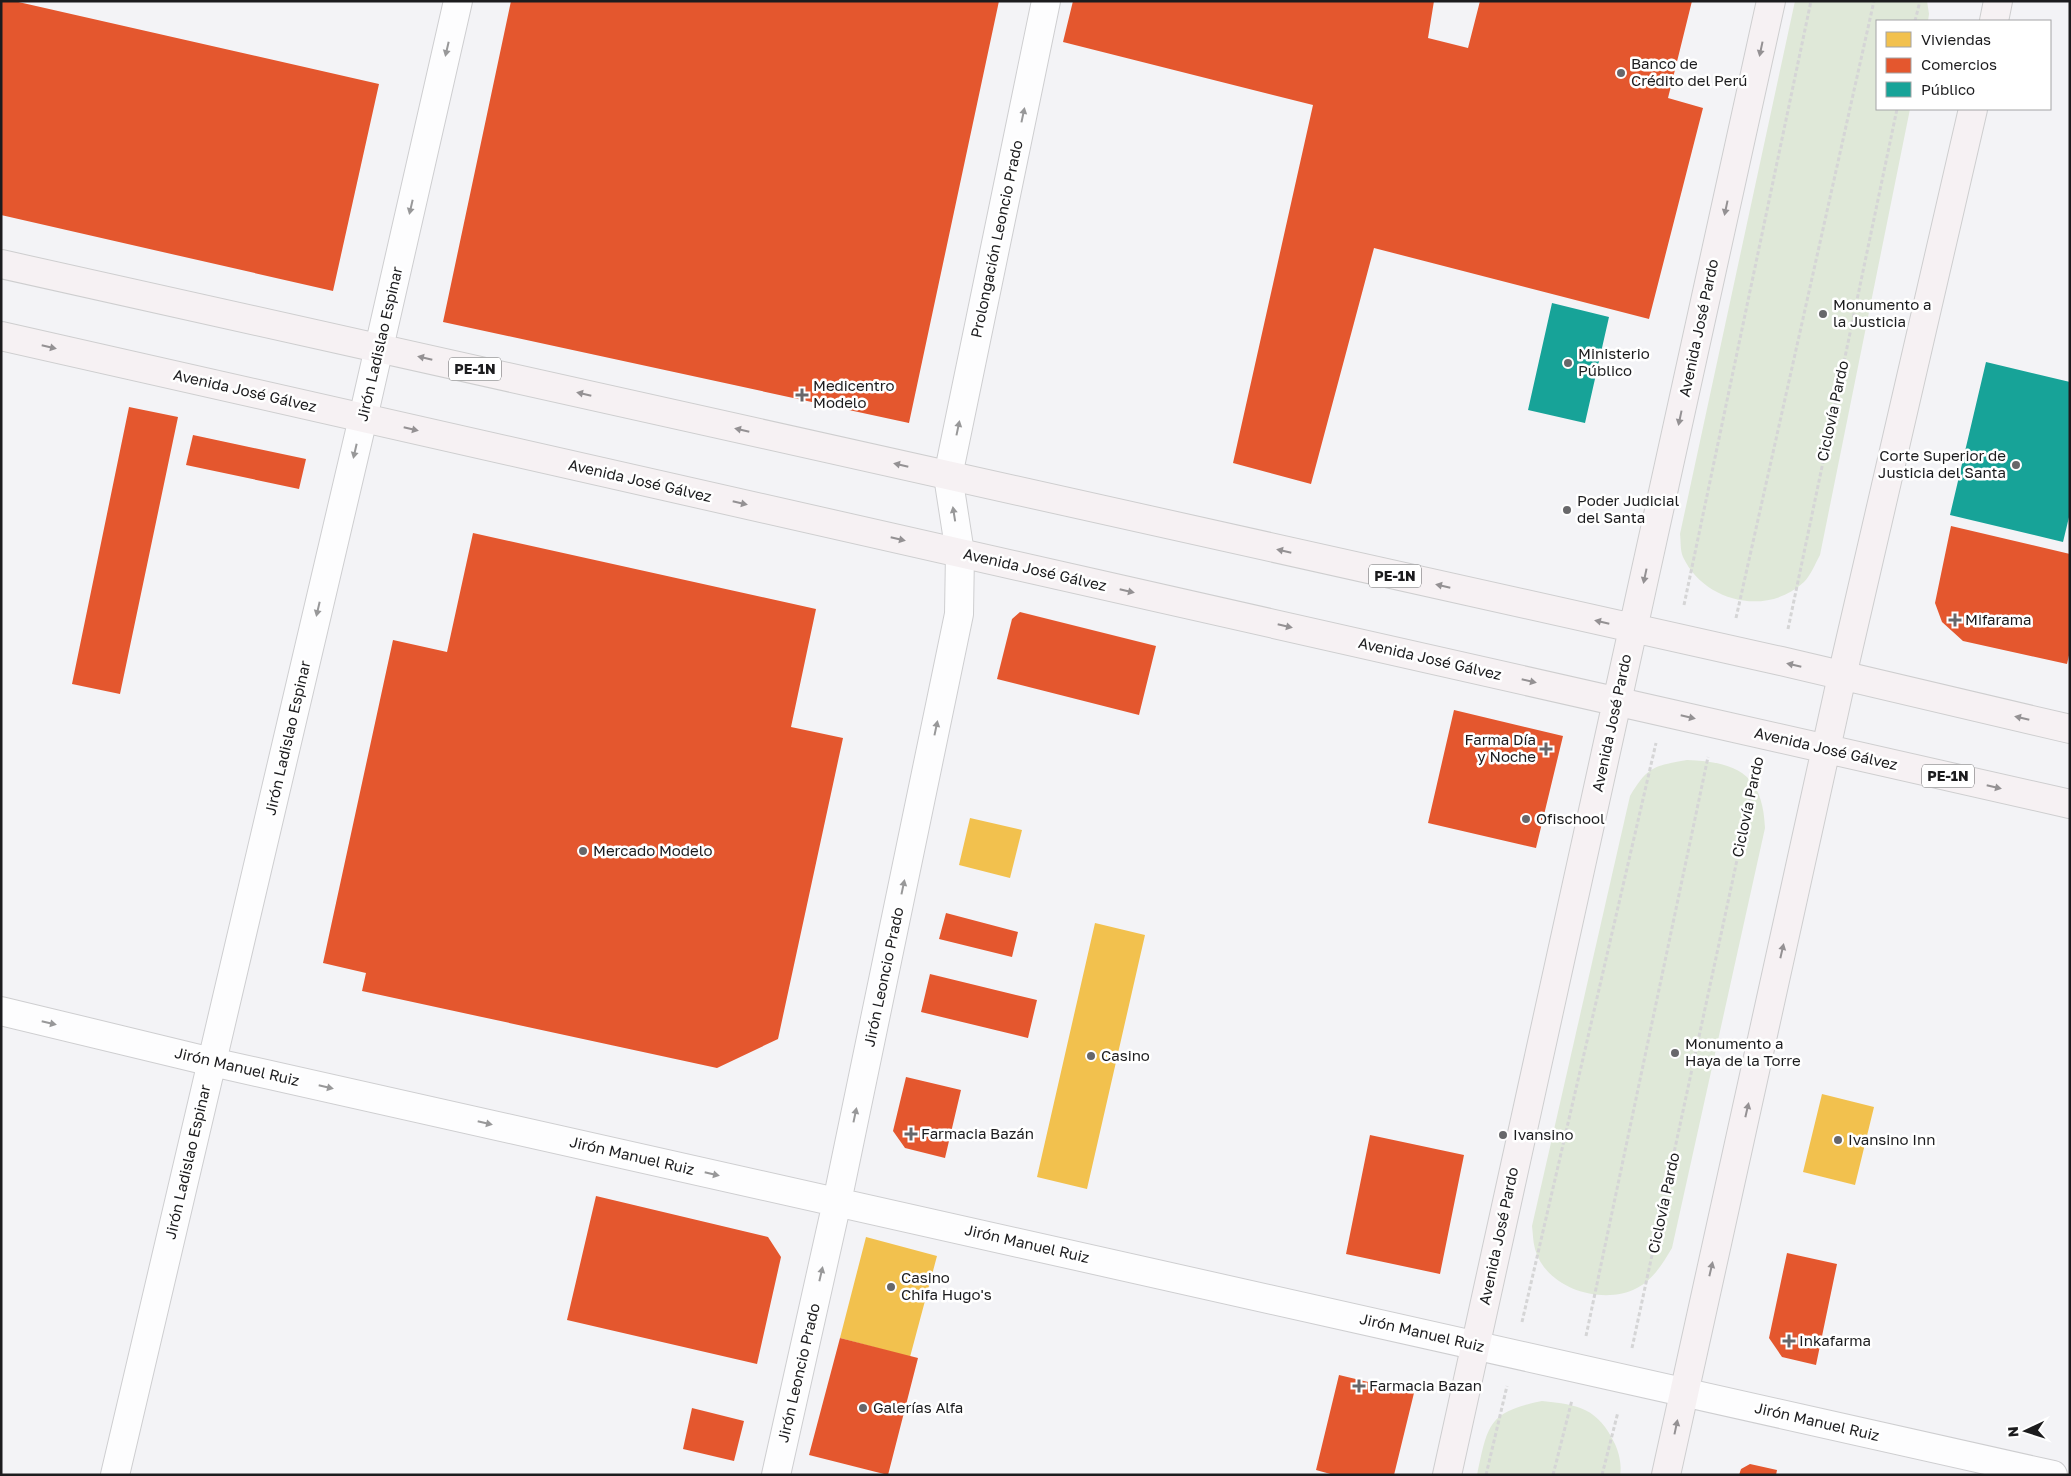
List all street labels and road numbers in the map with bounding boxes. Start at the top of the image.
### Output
street label: Prolongación Leoncio Prado [966,138,1026,339]
street label: Avenida José Pardo [1675,257,1721,398]
street label: Jirón Ladislao Espinar [352,264,406,423]
road number: PE-1N [449,358,501,380]
street label: Ciclovía Pardo [1813,359,1851,463]
street label: Avenida José Gálvez [172,365,319,415]
street label: Avenida José Gálvez [567,455,714,505]
street label: Avenida José Gálvez [962,544,1109,594]
road number: PE-1N [1369,564,1421,588]
street label: Avenida José Gálvez [1357,633,1504,683]
street label: Avenida José Pardo [1588,652,1634,793]
street label: Jirón Ladislao Espinar [260,658,314,817]
street label: Avenida José Gálvez [1753,723,1900,773]
street label: Ciclovía Pardo [1728,755,1766,859]
road number: PE-1N [1922,764,1974,788]
street label: Jirón Leoncio Prado [859,905,907,1048]
street label: Jirón Manuel Ruiz [173,1043,302,1089]
street label: Jirón Ladislao Espinar [160,1082,214,1241]
street label: Jirón Manuel Ruiz [568,1132,697,1178]
street label: Ciclovía Pardo [1644,1151,1682,1255]
street label: Avenida José Pardo [1475,1165,1521,1306]
street label: Jirón Manuel Ruiz [963,1220,1092,1266]
street label: Jirón Leoncio Prado [773,1301,823,1444]
street label: Jirón Manuel Ruiz [1358,1309,1487,1355]
street label: Jirón Manuel Ruiz [1753,1398,1882,1444]

